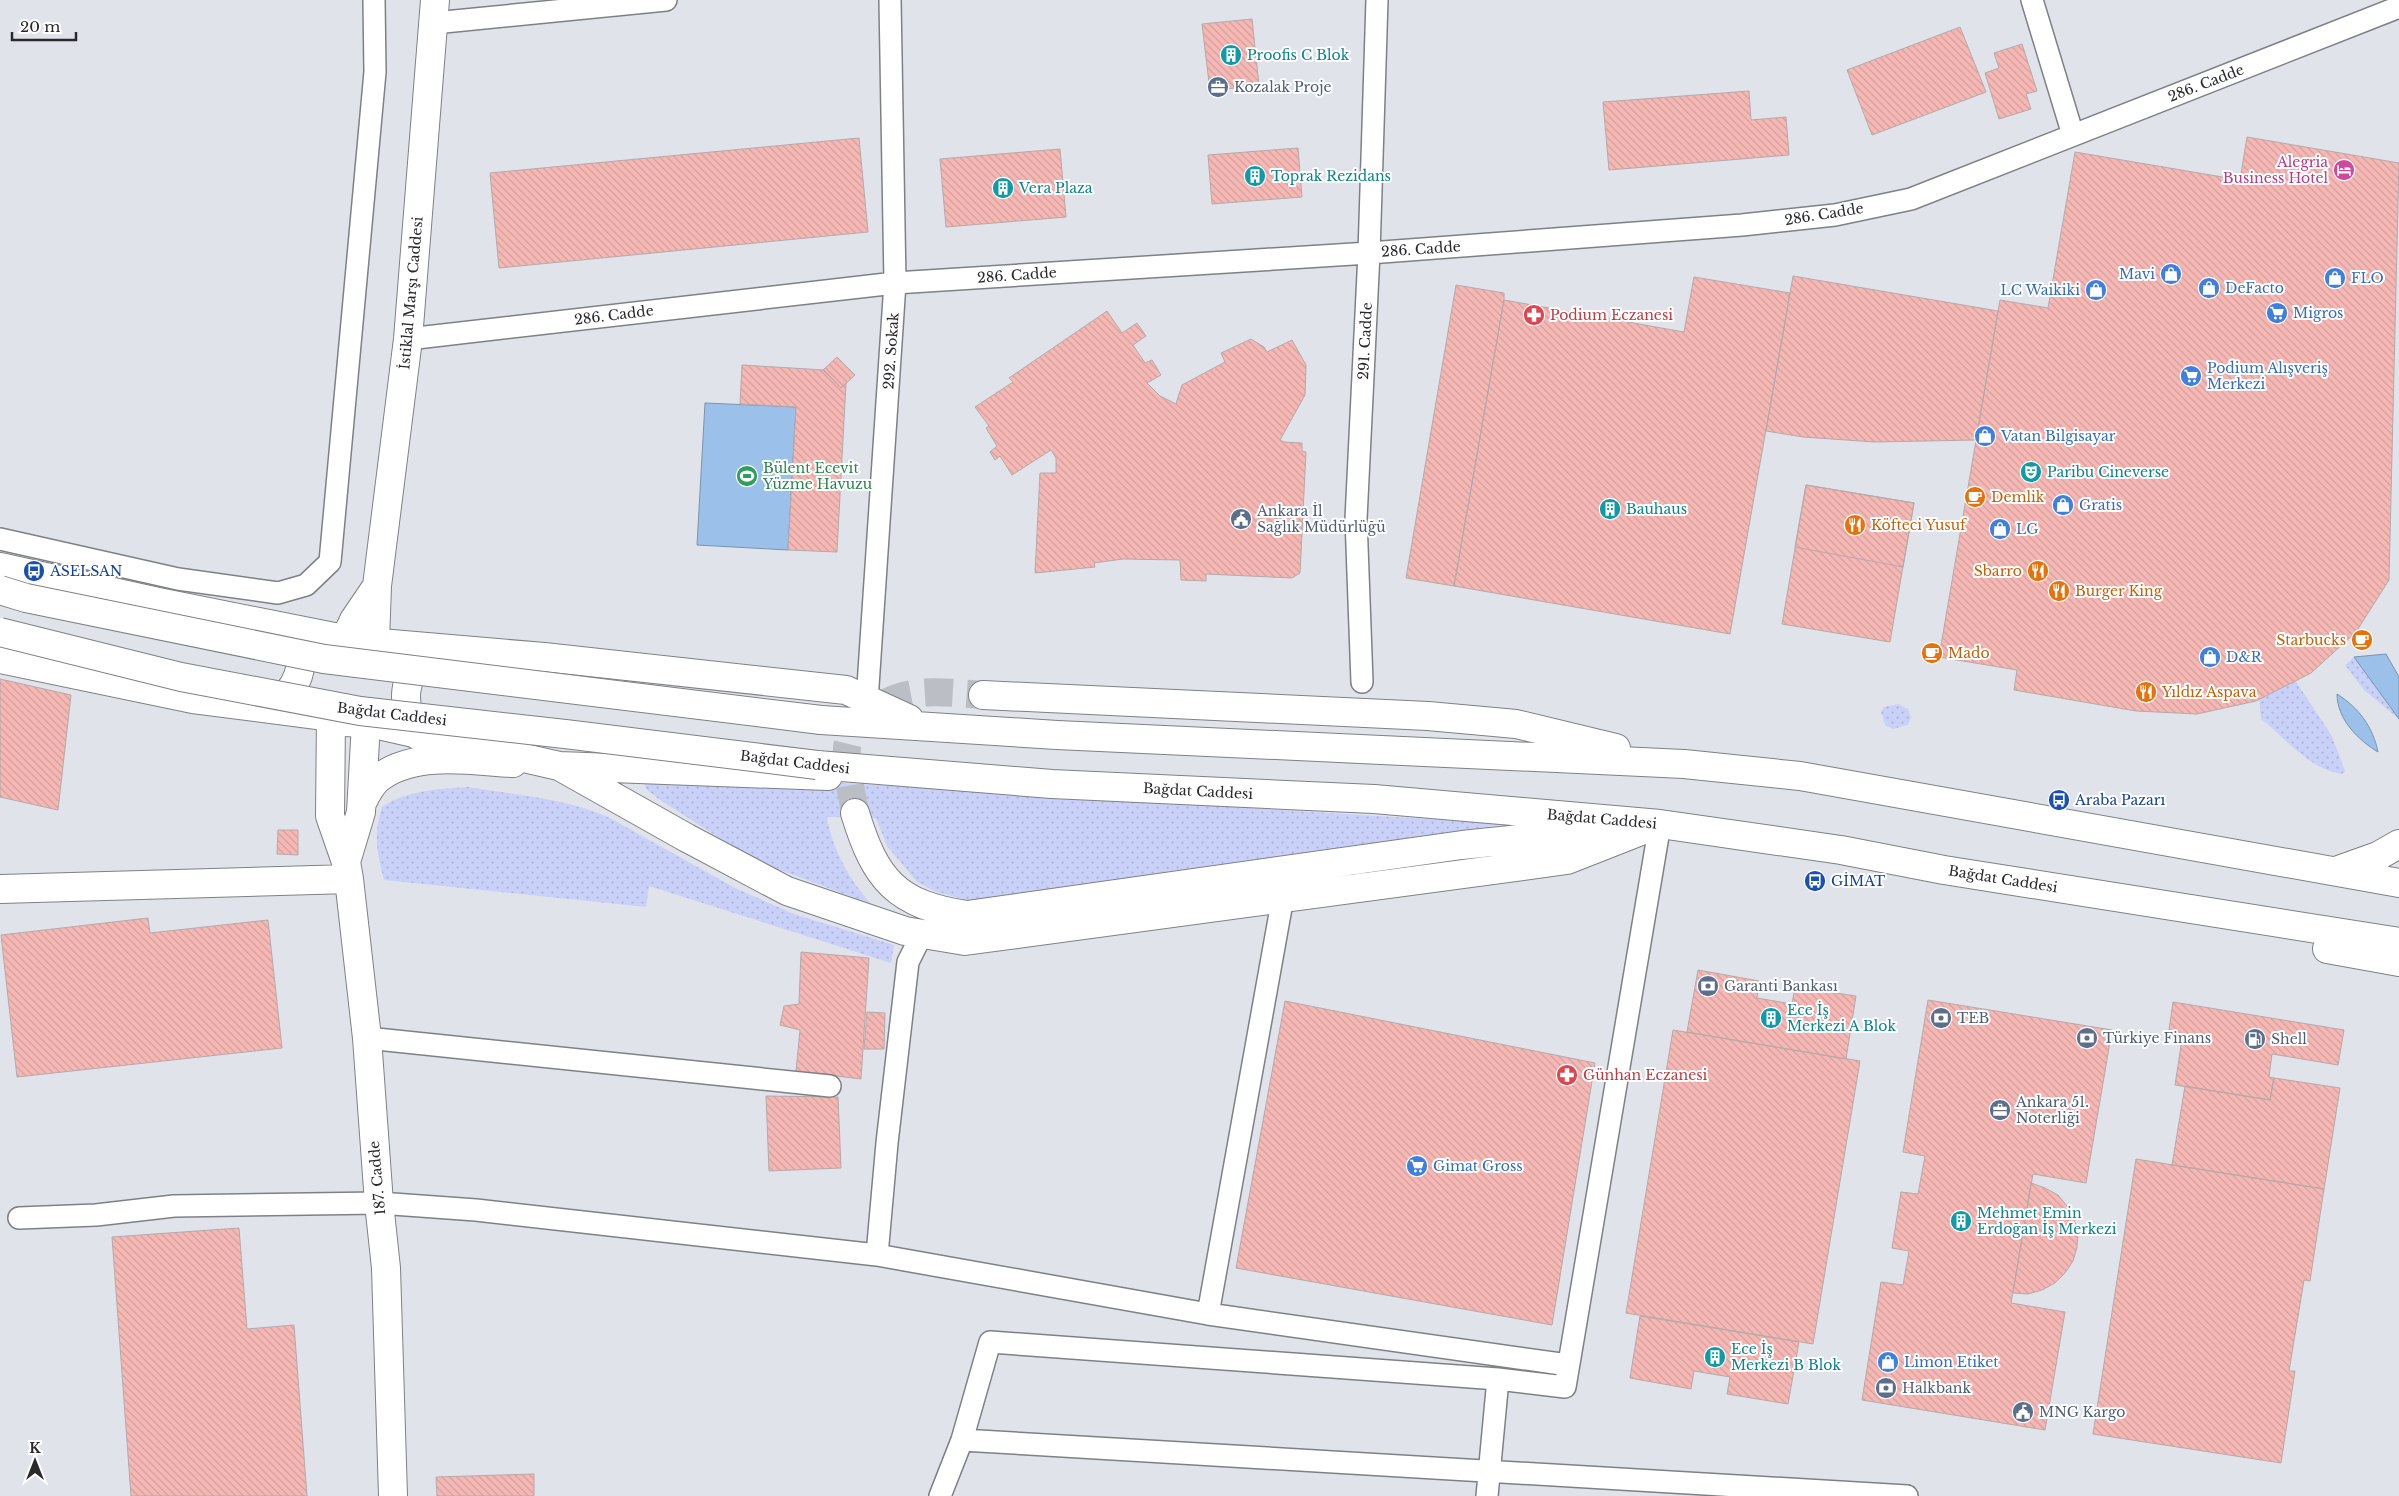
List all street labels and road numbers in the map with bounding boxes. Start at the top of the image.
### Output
street label: 286. Cadde [2166,60,2246,106]
street label: 286. Cadde [1783,199,1865,229]
street label: İstiklal Marşı Caddesi [395,216,427,370]
street label: 286. Cadde [1381,237,1461,261]
street label: 286. Cadde [977,263,1057,287]
street label: 286. Cadde [573,301,655,329]
street label: 291. Cadde [1354,302,1376,380]
street label: 292. Sokak [879,312,903,390]
street label: Bağdat Caddesi [336,698,448,730]
street label: Bağdat Caddesi [739,746,851,778]
street label: Bağdat Caddesi [1142,779,1254,803]
street label: Bağdat Caddesi [1546,805,1658,833]
street label: Bağdat Caddesi [1947,861,2059,897]
street label: 187. Cadde [365,1140,389,1216]

